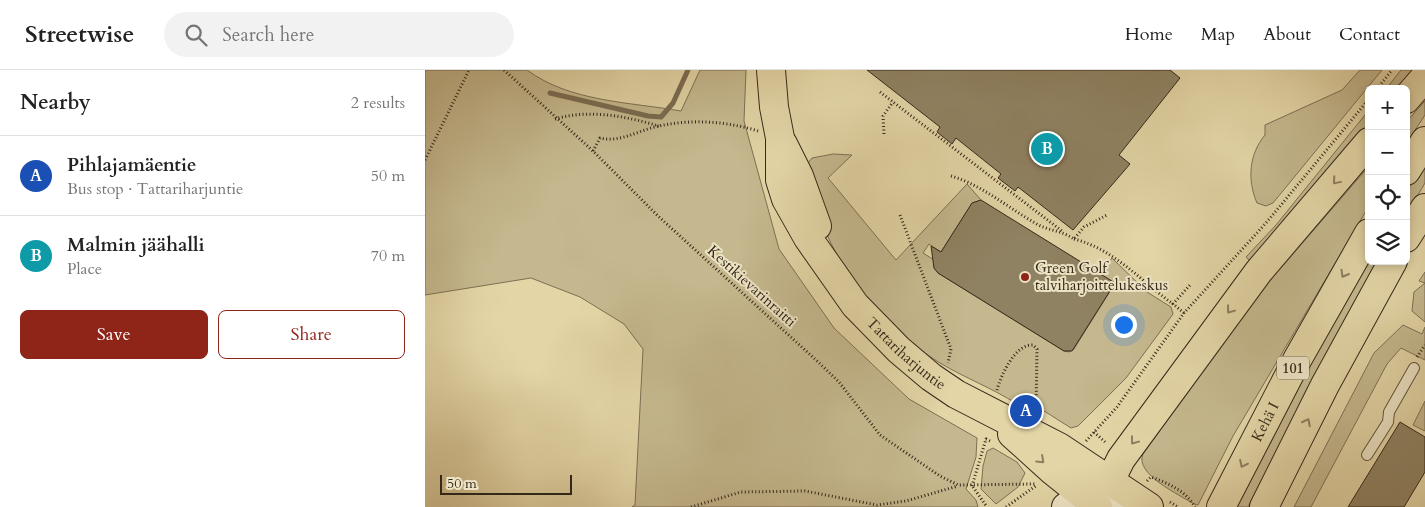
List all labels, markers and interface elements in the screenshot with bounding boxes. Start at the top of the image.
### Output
search box [164,12,514,57]
text: Streetwise [25,18,134,51]
icon: search [182,21,210,49]
text: Search here [222,22,314,48]
text: Home [1125,22,1173,47]
text: Map [1201,22,1235,47]
text: About [1263,22,1311,47]
text: Contact [1339,22,1400,47]
map controls [1365,85,1410,265]
button: + [1365,85,1410,130]
text: Nearby [20,88,91,117]
text: 2 results [351,92,405,114]
pin: B [1031,130,1063,168]
button: − [1365,130,1410,175]
text: Pihlajamäentie [67,152,196,178]
text: A [30,165,42,187]
text: 50 m [371,165,405,187]
button: locate [1365,175,1410,220]
one-way arrow [1333,176,1342,185]
text: Bus stop · Tattariharjuntie [67,178,243,200]
button: layers [1365,220,1410,265]
text: Malmin jäähalli [67,232,205,258]
street label: Kestikievarinraitti [703,241,801,331]
text: B [30,245,42,267]
text: 70 m [371,245,405,267]
text: Place [67,258,102,280]
place label: Green Golf talviharjoittelukeskus [1035,258,1168,295]
one-way arrow [1340,269,1350,278]
marker: Green Golf talviharjoittelukeskus [1019,271,1031,283]
one-way arrow [1227,304,1236,314]
button: Save [20,310,208,359]
button: Share [218,310,405,359]
your location [1111,312,1137,338]
street label: Tattariharjuntie [862,313,950,394]
road number: 101 [1277,356,1309,380]
pin: A [1010,392,1042,430]
street label: Kehä I [1247,398,1284,445]
one-way arrow [1301,418,1311,427]
one-way arrow [1131,435,1140,445]
one-way arrow [1035,454,1044,463]
one-way arrow [1239,459,1249,468]
scale bar [440,472,573,495]
text: 50 m [447,474,477,493]

